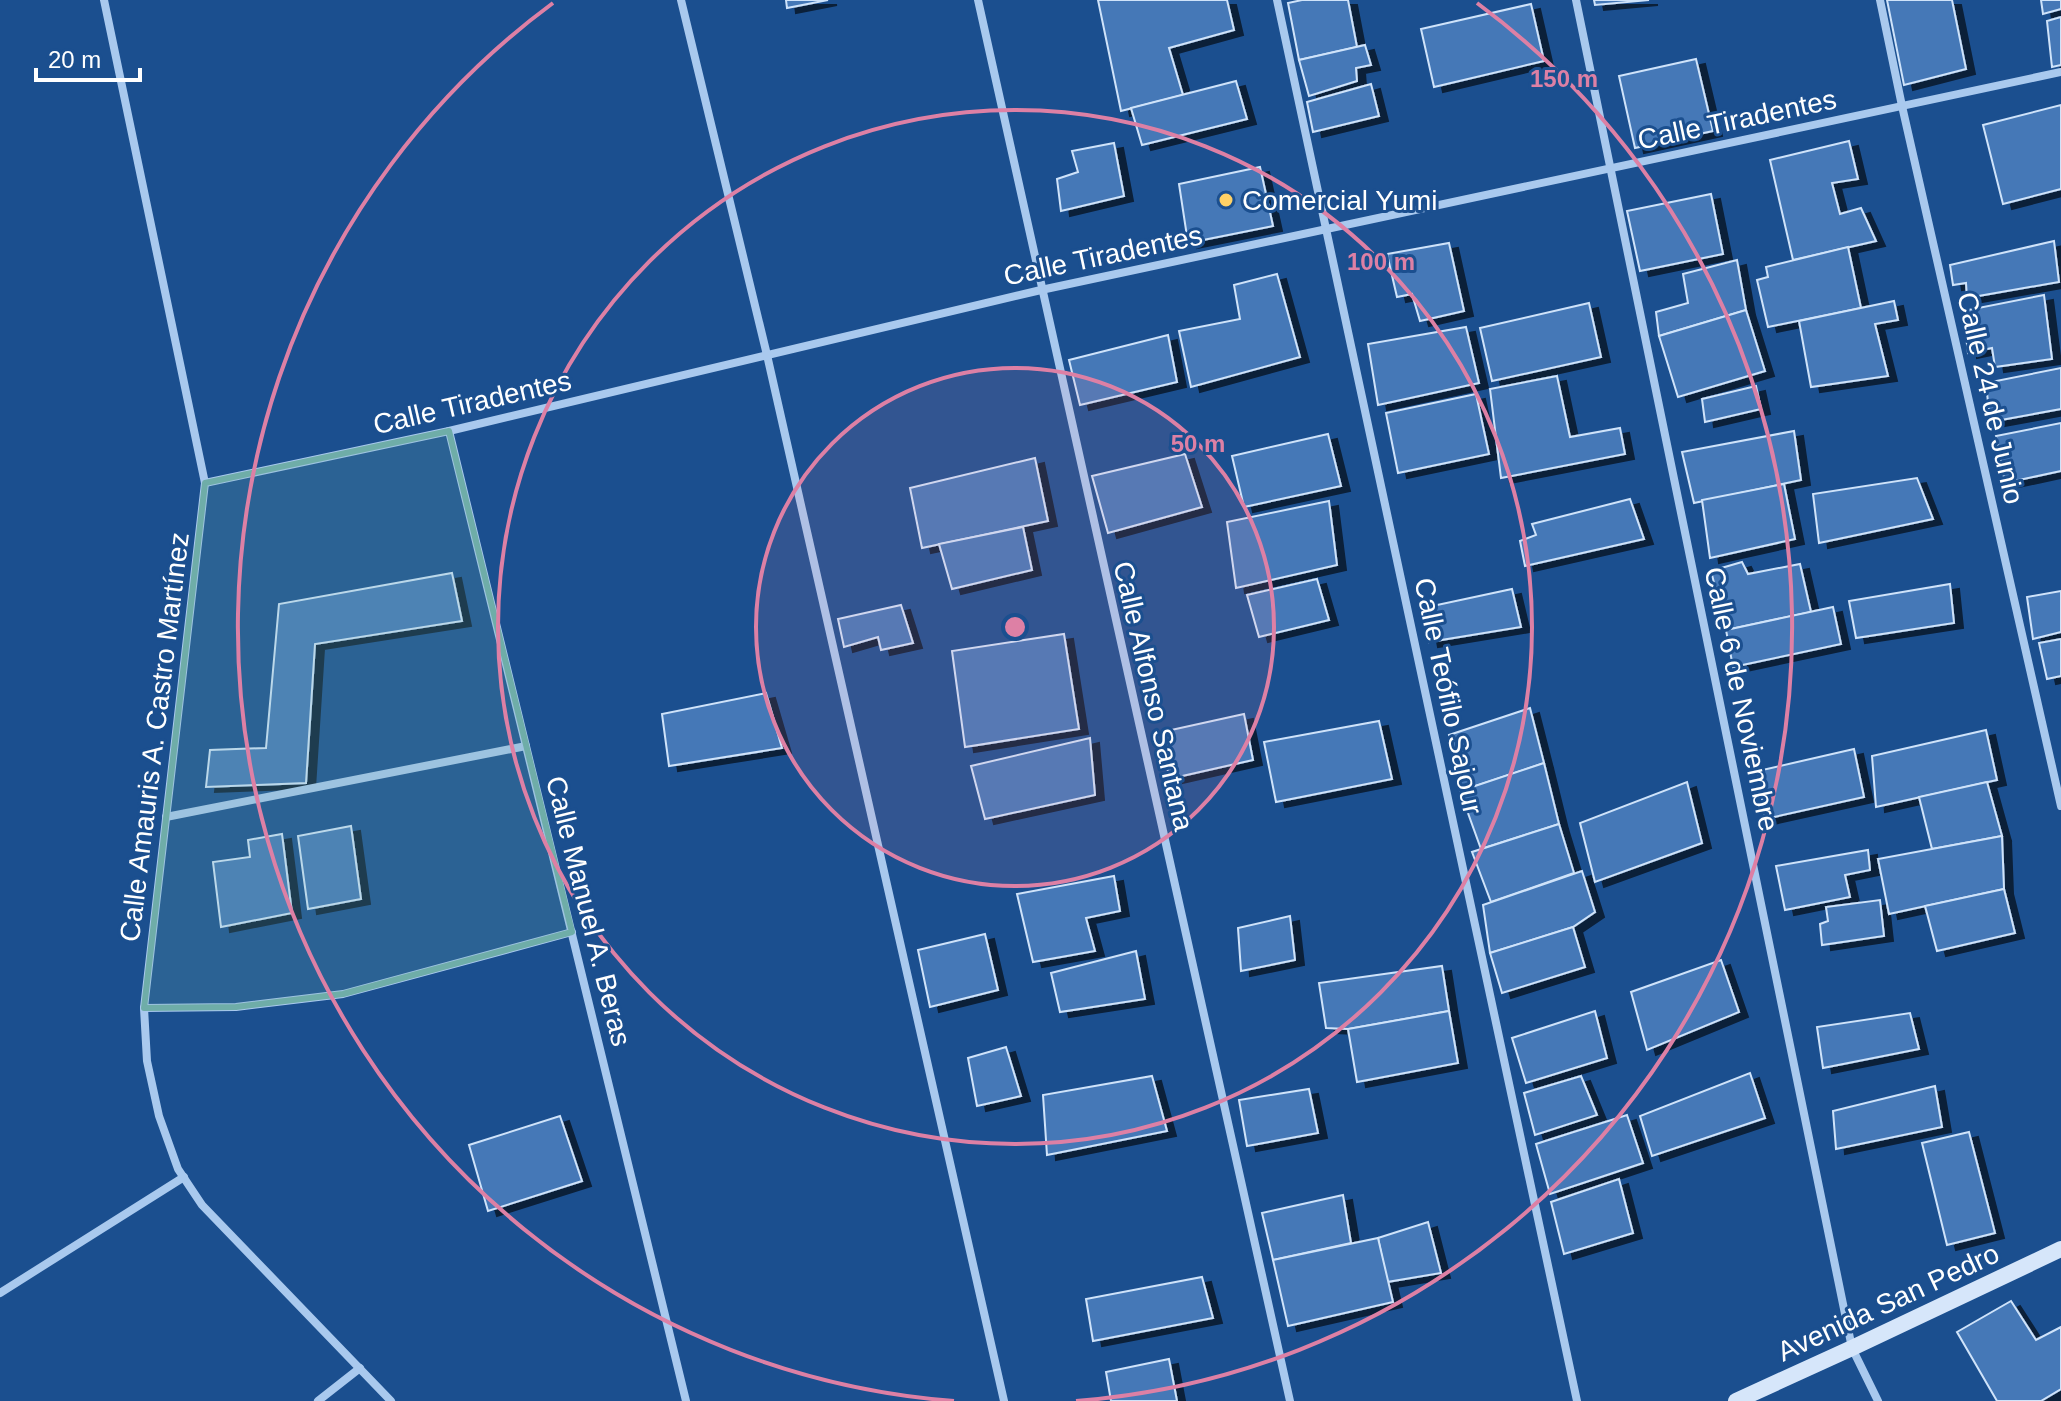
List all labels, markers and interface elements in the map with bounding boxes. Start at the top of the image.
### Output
scale bar [36,32,140,82]
text: 20 m [48,46,101,73]
text: 150 m [1530,65,1598,92]
street label: Calle Tiradentes [1635,83,1839,156]
place label: Comercial Yumi [1242,185,1438,216]
marker: Comercial Yumi [1217,191,1235,209]
street label: Calle Tiradentes [1001,219,1205,292]
text: 100 m [1347,248,1415,275]
street label: Calle 24 de Junio [1951,289,2030,507]
street label: Calle Tiradentes [370,365,574,440]
text: 50 m [1171,430,1225,457]
street label: Calle Amauris A. Castro Martínez [114,531,195,944]
street label: Calle Alfonso Santana [1107,558,1200,834]
street label: Calle 6 de Noviembre [1698,564,1785,834]
street label: Calle Teófilo Sajour [1408,575,1489,817]
centre of rings [1001,613,1029,641]
street label: Calle Manuel A. Beras [540,773,637,1049]
street label: Avenida San Pedro [1773,1238,2004,1367]

